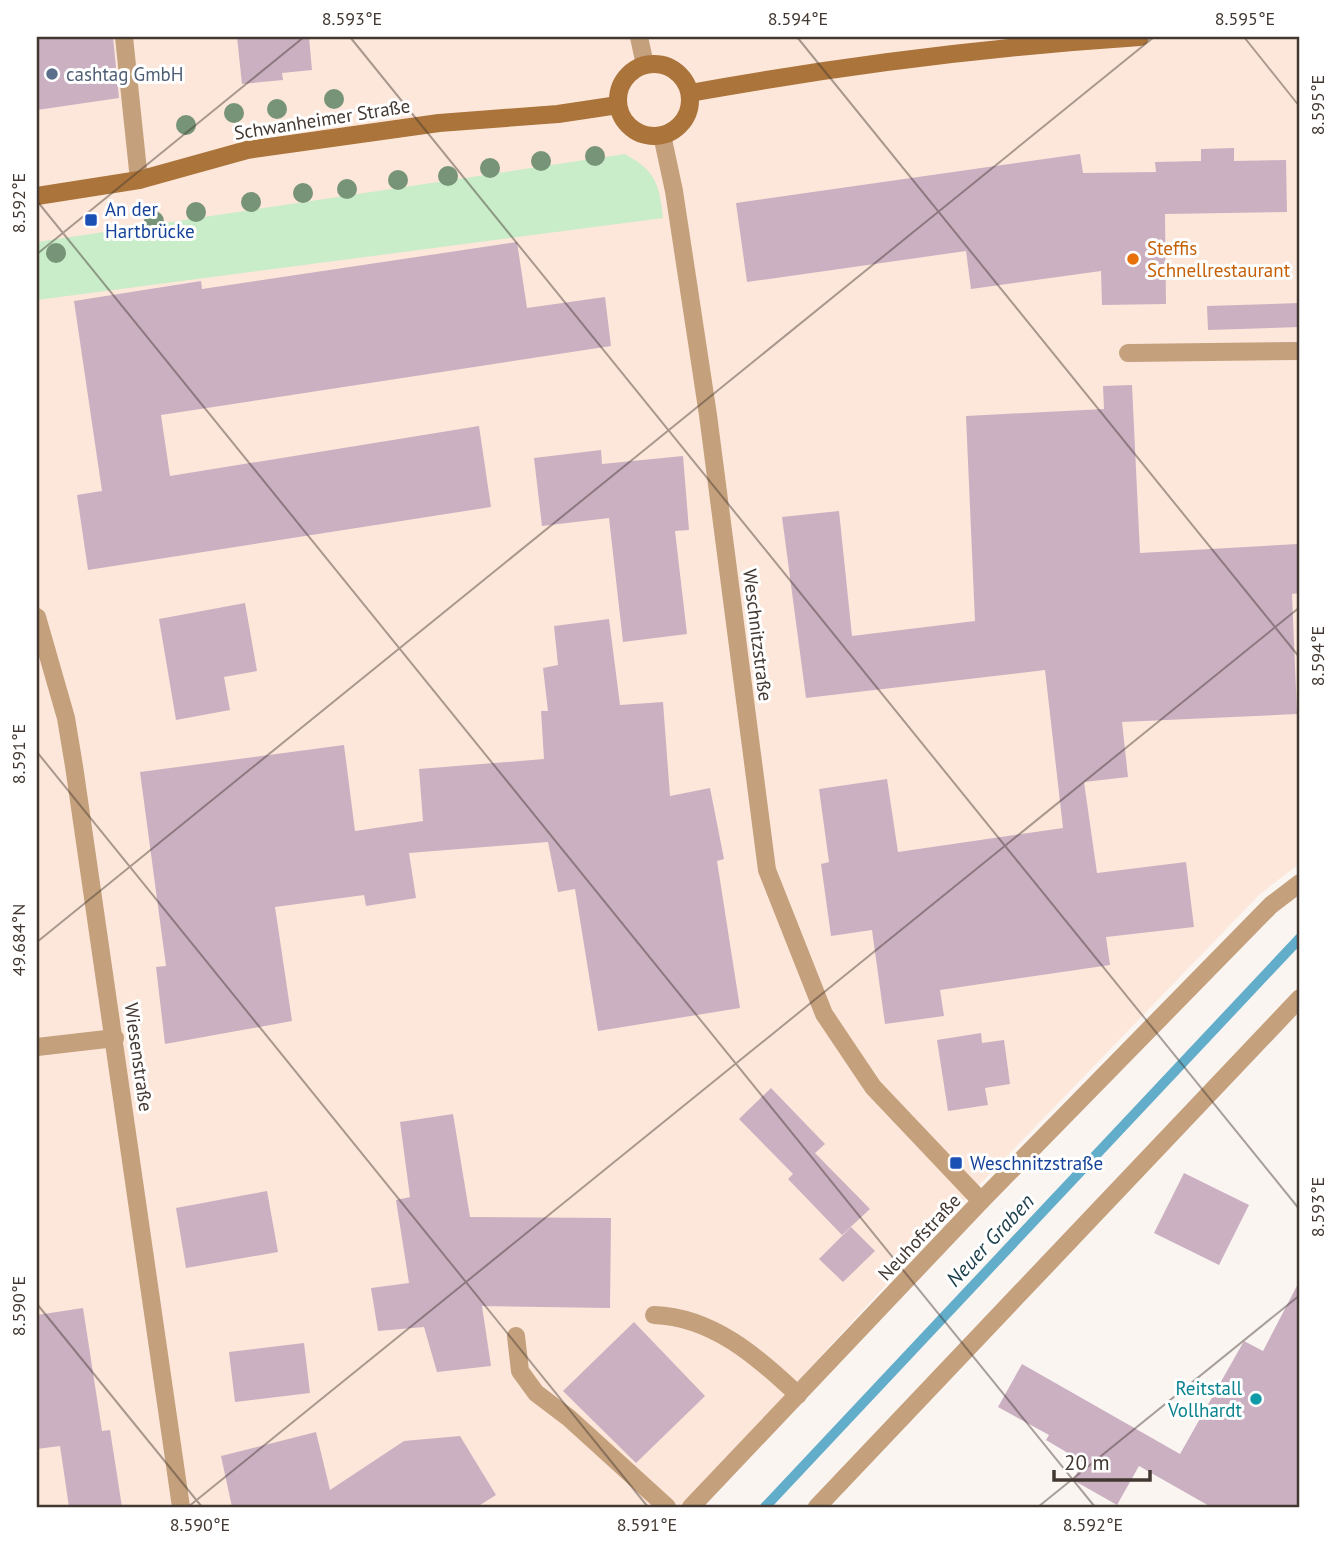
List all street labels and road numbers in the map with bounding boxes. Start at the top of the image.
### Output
street label: Schwanheimer Straße [232,93,412,145]
street label: Weschnitzstraße [738,567,778,703]
street label: Wiesenstraße [119,1001,159,1113]
street label: Neuhofstraße [873,1188,965,1286]

